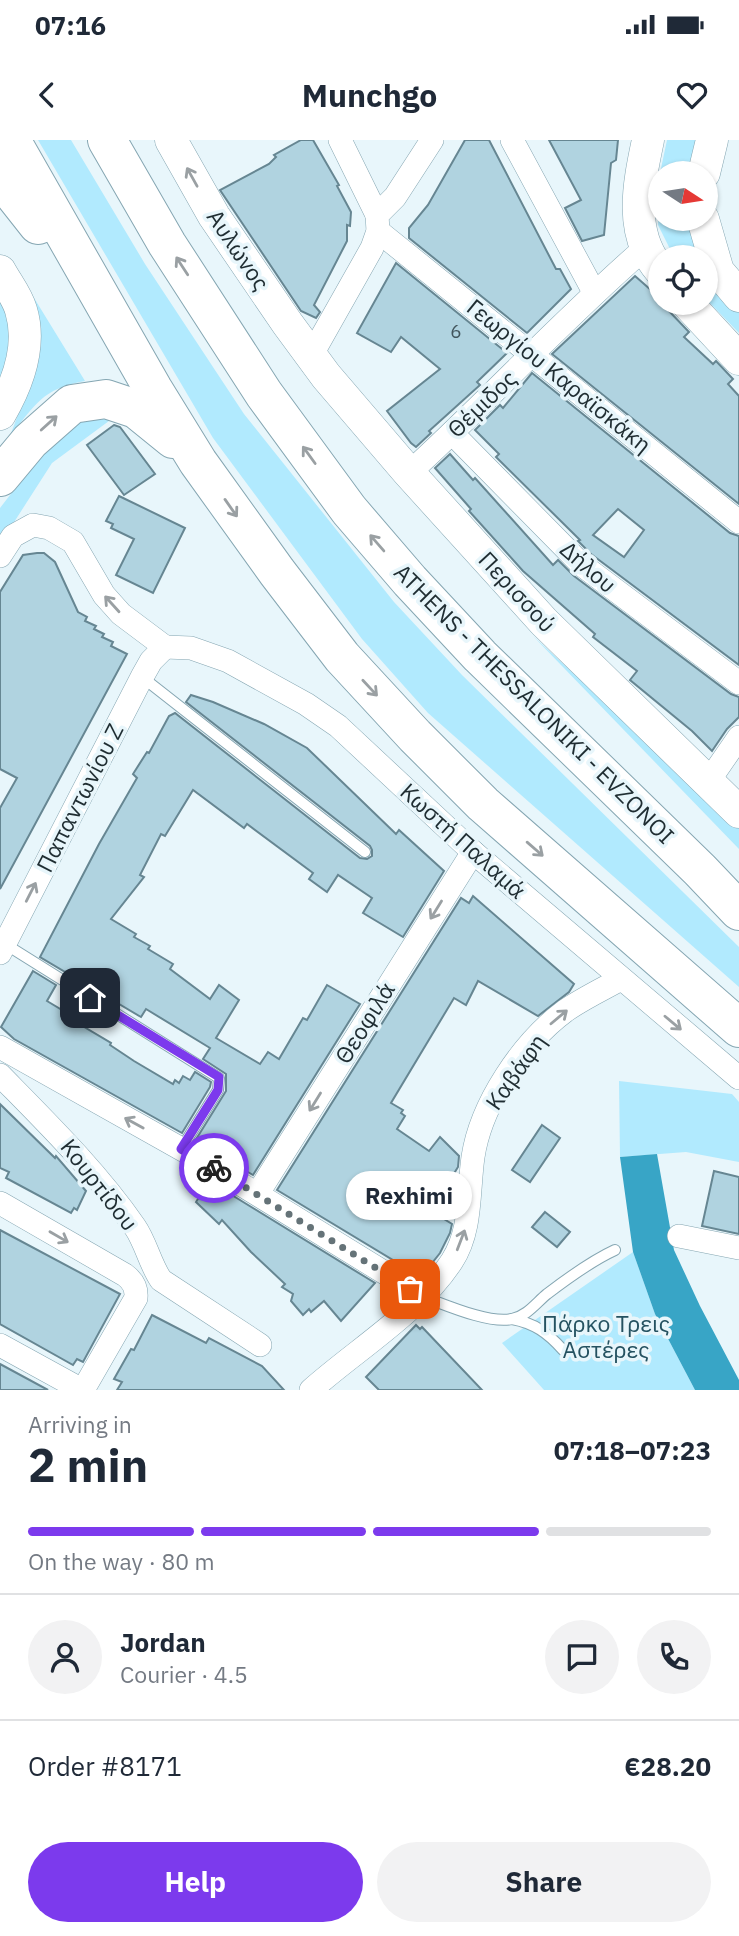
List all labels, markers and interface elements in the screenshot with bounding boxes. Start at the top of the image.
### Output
text: 07:16 [35,8,106,42]
text: Munchgo [302,74,437,116]
icon: back [28,76,66,114]
icon: heart [673,76,711,114]
north arrow [648,161,718,231]
map controls [648,161,718,315]
one-way arrow [185,168,199,188]
street label: Αυλώνος [201,203,277,296]
button: locate [648,245,718,315]
one-way arrow [175,257,189,277]
street label: Γεωργίου Καραϊσκάκη [461,292,658,459]
house number: 6 [450,319,462,343]
street label: Θέμιδος [440,363,522,444]
one-way arrow [40,415,58,431]
one-way arrow [301,446,316,465]
one-way arrow [224,498,239,517]
one-way arrow [369,534,385,552]
street label: Δήλου [554,534,623,599]
street label: Περισσού [473,544,563,638]
street label: ATHENS - THESSALONIKI - EVZONOI [388,557,681,850]
one-way arrow [104,595,120,613]
one-way arrow [362,679,379,696]
street label: Παπαντωνίου Ζ [29,718,129,877]
street label: Κωστή Παλαμά [394,776,533,905]
one-way arrow [526,841,544,857]
one-way arrow [25,882,39,903]
one-way arrow [429,899,443,919]
pin [60,968,120,1028]
street label: Θεοφιλά [327,976,401,1069]
icon: home [71,979,109,1017]
one-way arrow [550,1009,568,1025]
one-way arrow [664,1015,682,1031]
street label: Καβάφη [478,1027,552,1115]
one-way arrow [308,1092,323,1111]
one-way arrow [125,1116,145,1130]
street label: Κουρτίδου [54,1132,145,1237]
courier [179,1133,249,1203]
icon: bike [195,1149,233,1187]
callout: Rexhimi [347,1170,473,1219]
text: Rexhimi [365,1180,453,1210]
one-way arrow [49,1230,69,1244]
one-way arrow [455,1230,468,1251]
pin [380,1259,440,1319]
icon: bag [391,1270,429,1308]
park label: Πάρκο Τρεις Αστέρες [542,1308,670,1364]
text: Arriving in [28,1409,132,1439]
text: 07:18–07:23 [554,1433,711,1467]
text: 2 min [28,1435,148,1495]
text: On the way · 80 m [28,1546,215,1576]
button: person [28,1620,102,1694]
button: chat [545,1620,619,1694]
button: phone [637,1620,711,1694]
text: Jordan [120,1625,206,1659]
text: Courier · 4.5 [120,1659,248,1689]
text: Order #8171 [28,1749,182,1783]
text: €28.20 [624,1749,711,1783]
button: Help [28,1842,363,1922]
button: Share [377,1842,711,1922]

